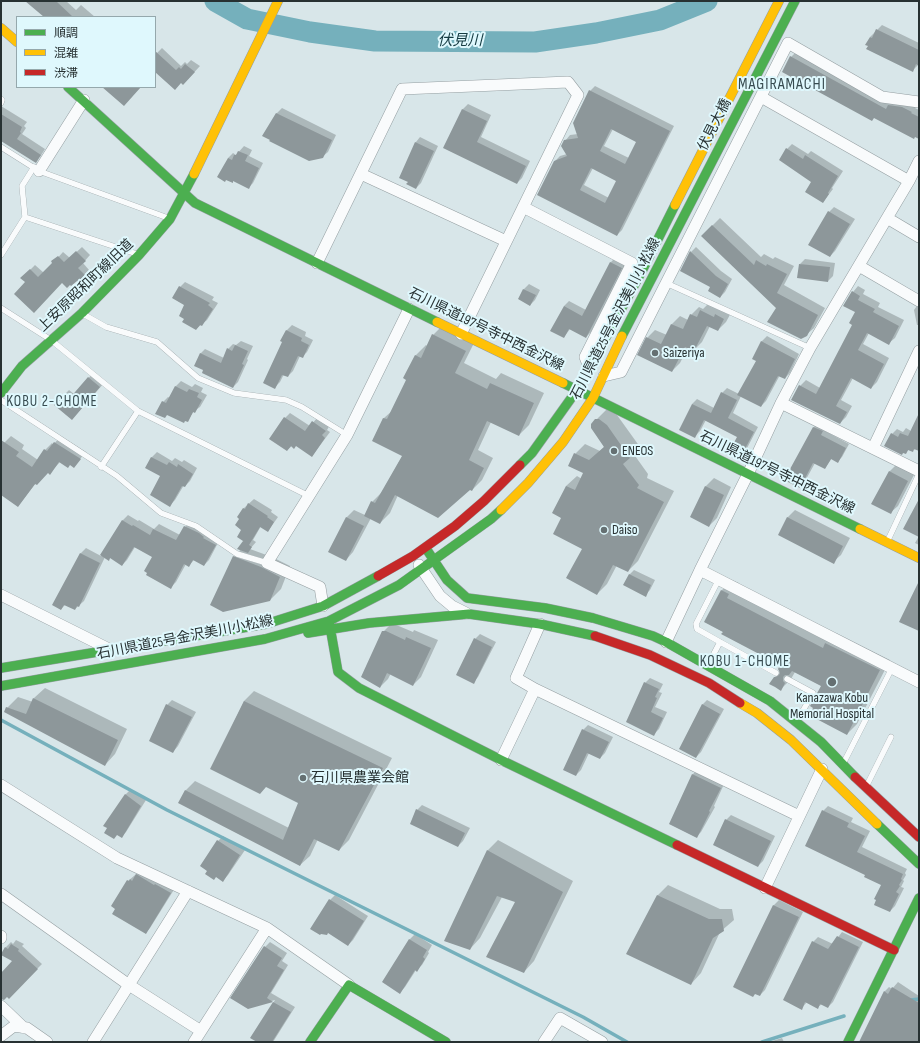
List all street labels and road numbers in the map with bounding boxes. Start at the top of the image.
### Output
street label: 伏見大橋 [695,96,735,154]
street label: 石川県道25号金沢美川小松線 [568,235,664,403]
street label: 上安原昭和町線旧道 [35,236,137,336]
street label: 石川県道197号寺中西金沢線 [406,285,566,375]
street label: 石川県道197号寺中西金沢線 [697,428,857,518]
street label: 石川県道25号金沢美川小松線 [95,613,275,663]

